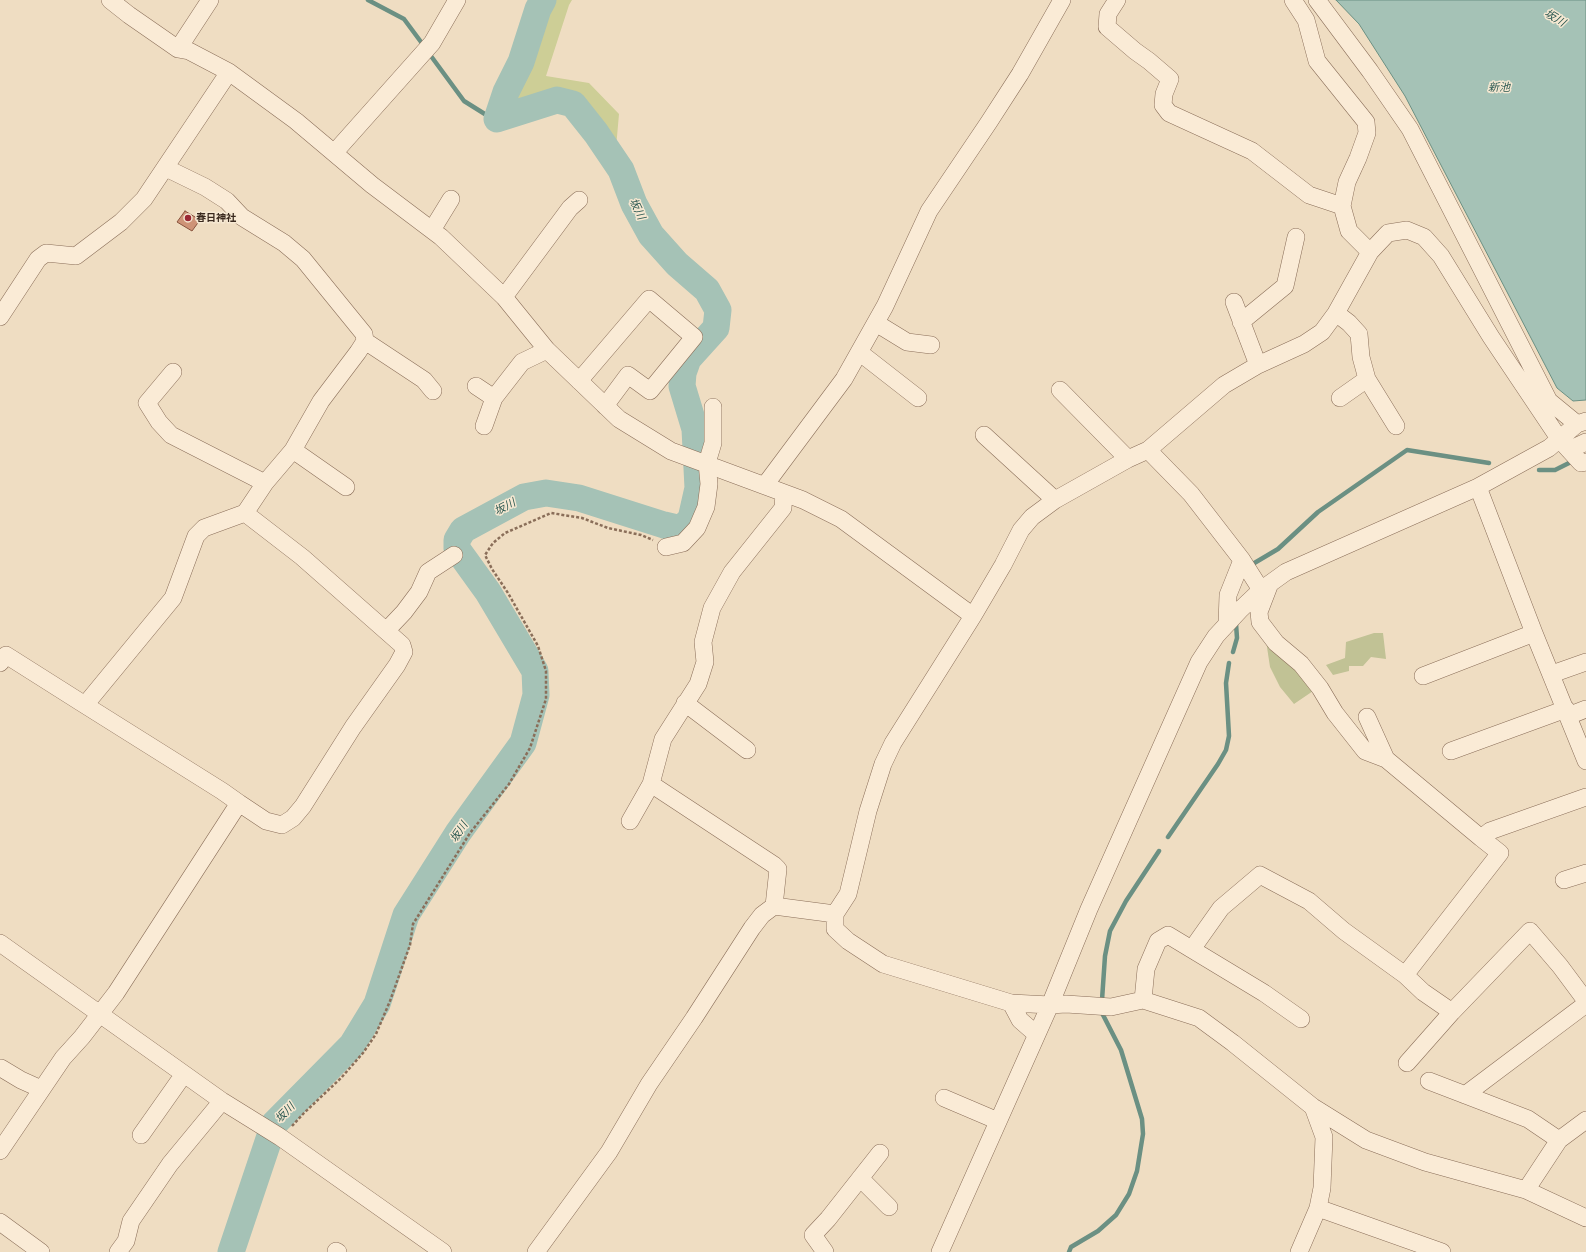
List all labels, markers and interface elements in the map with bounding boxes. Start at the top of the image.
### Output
water label: 坂川 [1542,7,1568,29]
water label: 新池 [1488,81,1510,95]
water label: 坂川 [626,196,648,222]
place label: 春日神社 [196,212,236,224]
marker: 春日神社 [183,213,193,223]
water label: 坂川 [492,496,518,518]
water label: 坂川 [447,819,471,845]
water label: 坂川 [273,1101,297,1125]

